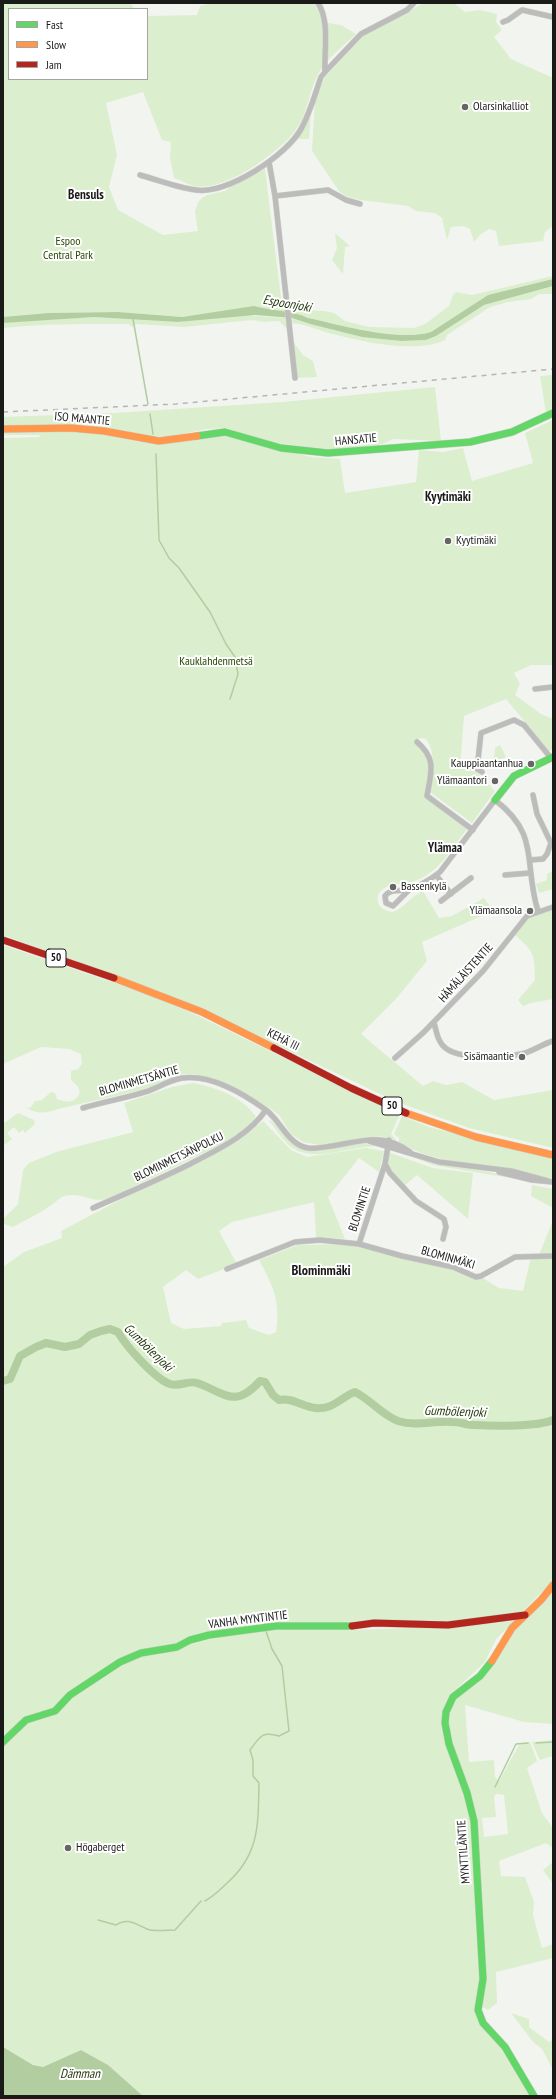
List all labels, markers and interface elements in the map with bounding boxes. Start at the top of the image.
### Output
legend [8,8,148,80]
text: Fast [46,17,63,32]
text: Slow [46,37,66,52]
text: Jam [46,57,62,72]
place label: Olarsinkalliot [473,100,529,114]
marker: Olarsinkalliot [460,102,470,112]
district label: Bensuls [68,187,104,203]
park label: Espoo Central Park [43,235,93,263]
water label: Espoonjoki [262,292,312,316]
street label: ISO MAANTIE [54,409,110,429]
street label: HANSATIE [334,431,378,449]
district label: Kyytimäki [425,489,471,505]
place label: Kyytimäki [456,534,496,548]
marker: Kyytimäki [443,536,453,546]
park label: Kauklahdenmetsä [179,655,253,669]
place label: Kauppiaantanhua [451,757,523,771]
marker: Kauppiaantanhua [526,759,536,769]
place label: Ylämaantori [437,774,487,788]
marker: Ylämaantori [490,776,500,786]
district label: Ylämaa [428,840,462,856]
place label: Bassenkylä [401,880,447,894]
marker: Bassenkylä [388,882,398,892]
place label: Ylämaansola [469,904,522,918]
marker: Ylämaansola [525,906,535,916]
street label: HÄMÄLÄISTENTIE [436,941,496,1005]
road number: 50 [46,949,66,967]
street label: KEHÄ III [265,1026,301,1054]
place label: Sisämaantie [464,1050,514,1064]
marker: Sisämaantie [517,1052,527,1062]
street label: BLOMINMETSÄNTIE [98,1063,180,1099]
road number: 50 [382,1097,402,1115]
street label: BLOMINMETSÄNPOLKU [132,1129,226,1185]
street label: BLOMINTIE [346,1185,374,1233]
street label: BLOMINMÄKI [419,1243,477,1273]
district label: Blominmäki [291,1263,351,1279]
water label: Gumbölenjoki [120,1321,176,1375]
water label: Gumbölenjoki [424,1403,486,1421]
street label: VANHA MYNTINTIE [208,1608,288,1632]
street label: MYNTTILÄNTIE [455,1820,473,1884]
place label: Högaberget [76,1841,124,1855]
marker: Högaberget [63,1843,73,1853]
water label: Dämman [60,2066,100,2082]

